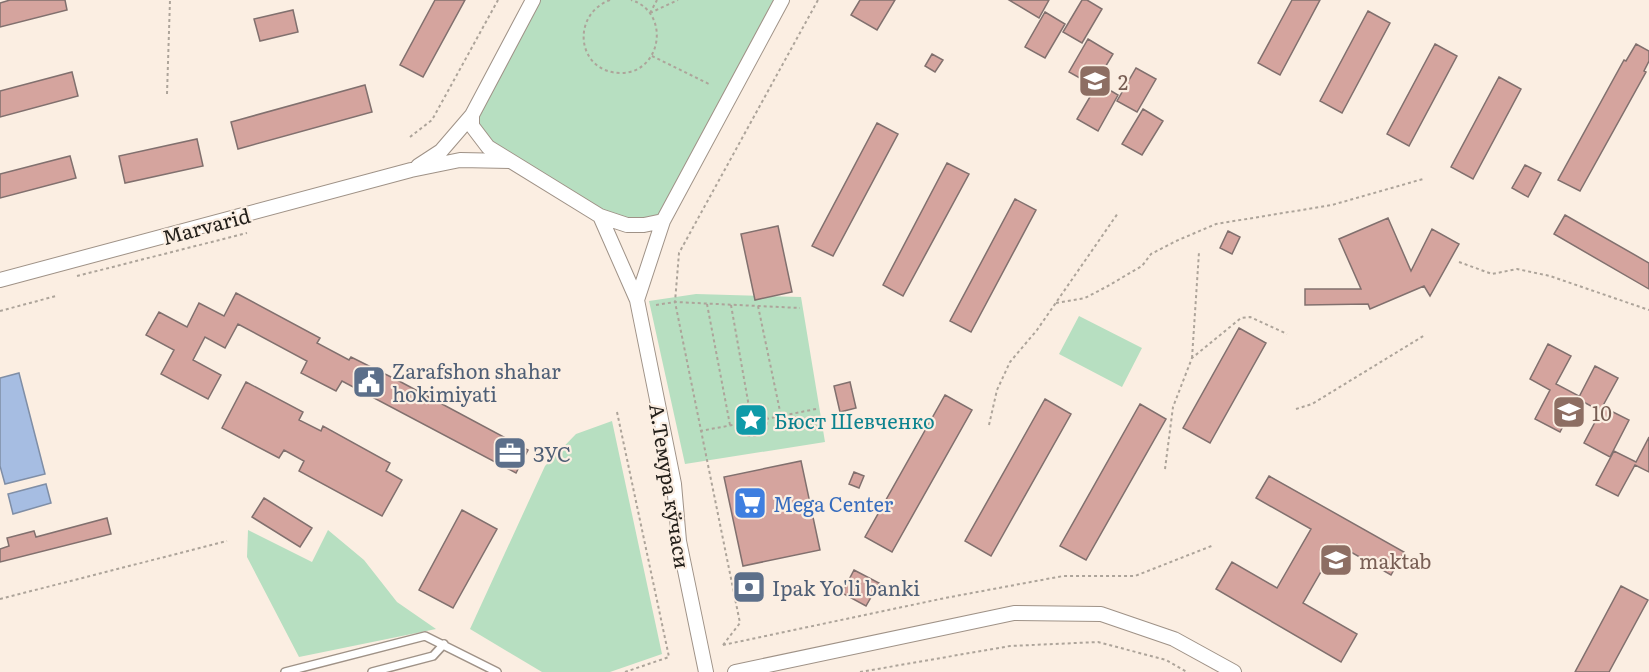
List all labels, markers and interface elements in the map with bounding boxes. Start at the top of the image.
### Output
school or university icon: 2 [1077,63,1113,99]
place label: 2 [1118,66,1128,96]
street label: Marvarid [159,199,253,251]
place label: Zarafshon shahar hokimiyati [392,355,561,408]
public building icon: Zarafshon shahar hokimiyati [351,364,387,400]
school or university icon: 10 [1551,394,1587,430]
place label: 10 [1592,397,1612,427]
street label: А.Темура кўчаси [643,401,699,571]
place icon: Бюст Шевченко [733,402,769,438]
place label: Бюст Шевченко [774,405,935,435]
office icon: ЗУС [492,435,528,471]
place label: ЗУС [533,438,571,468]
supermarket icon: Mega Center [732,485,768,521]
place label: Mega Center [773,488,894,518]
school or university icon: maktab [1318,542,1354,578]
place label: maktab [1359,545,1431,575]
bank icon: Ipak Yo'li banki [731,569,767,605]
place label: Ipak Yo'li banki [772,572,920,602]

